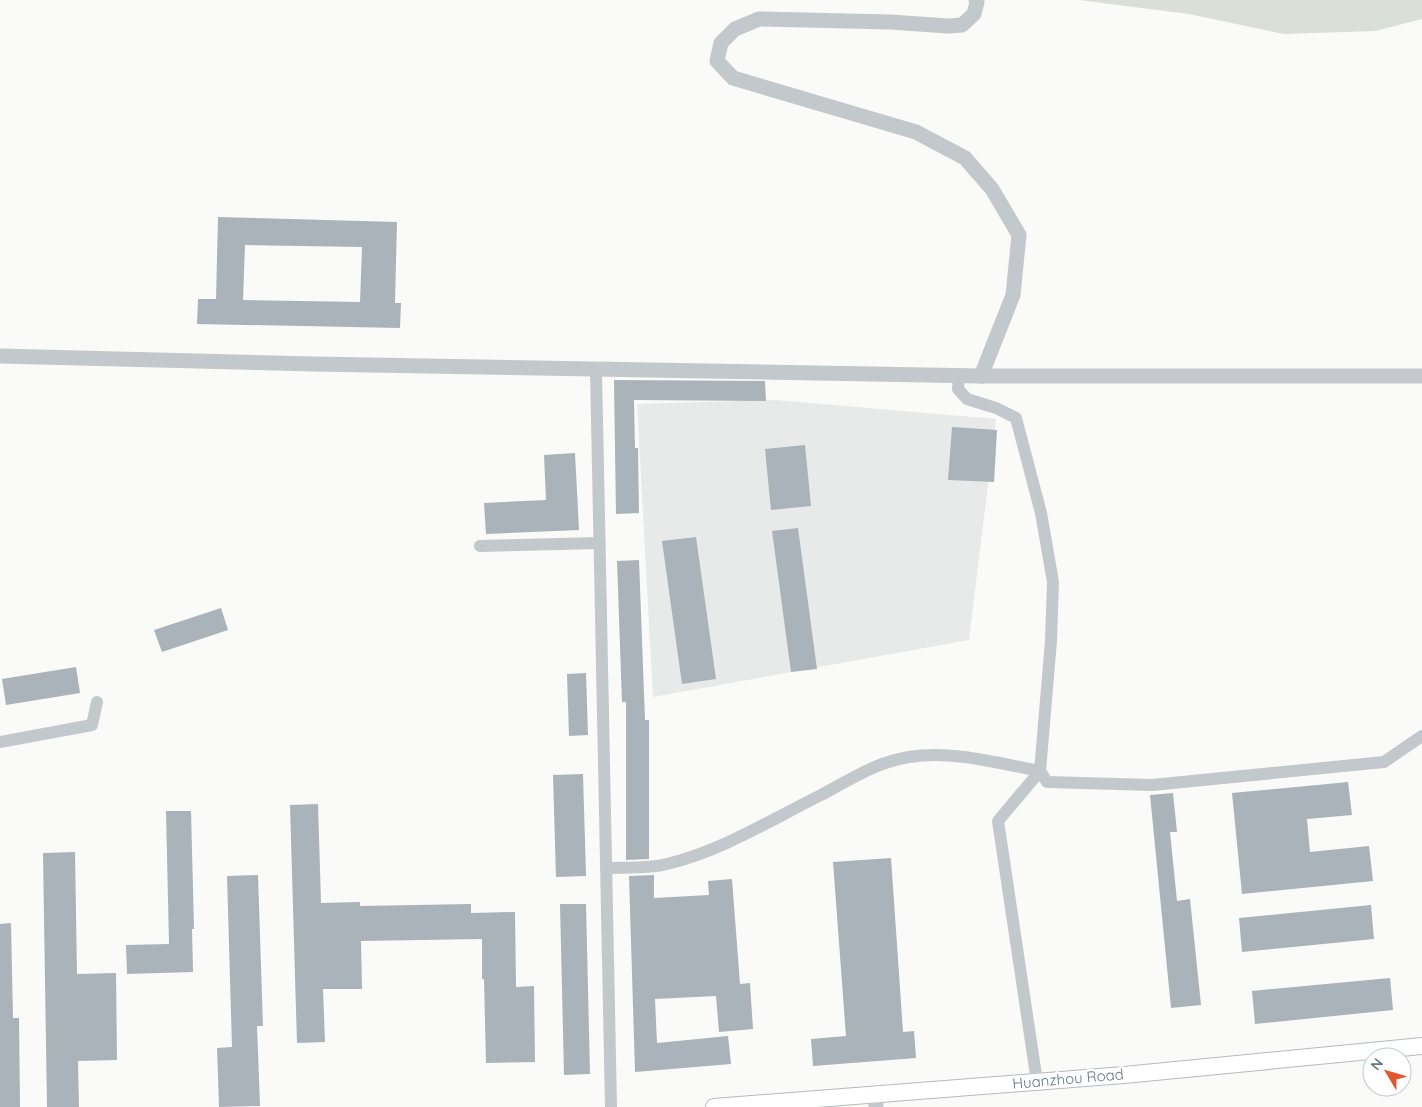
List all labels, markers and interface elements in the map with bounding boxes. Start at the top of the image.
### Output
north arrow [1362,1047,1412,1097]
text: N [1366,1054,1387,1074]
street label: Huanzhou Road [1011,1064,1124,1093]

